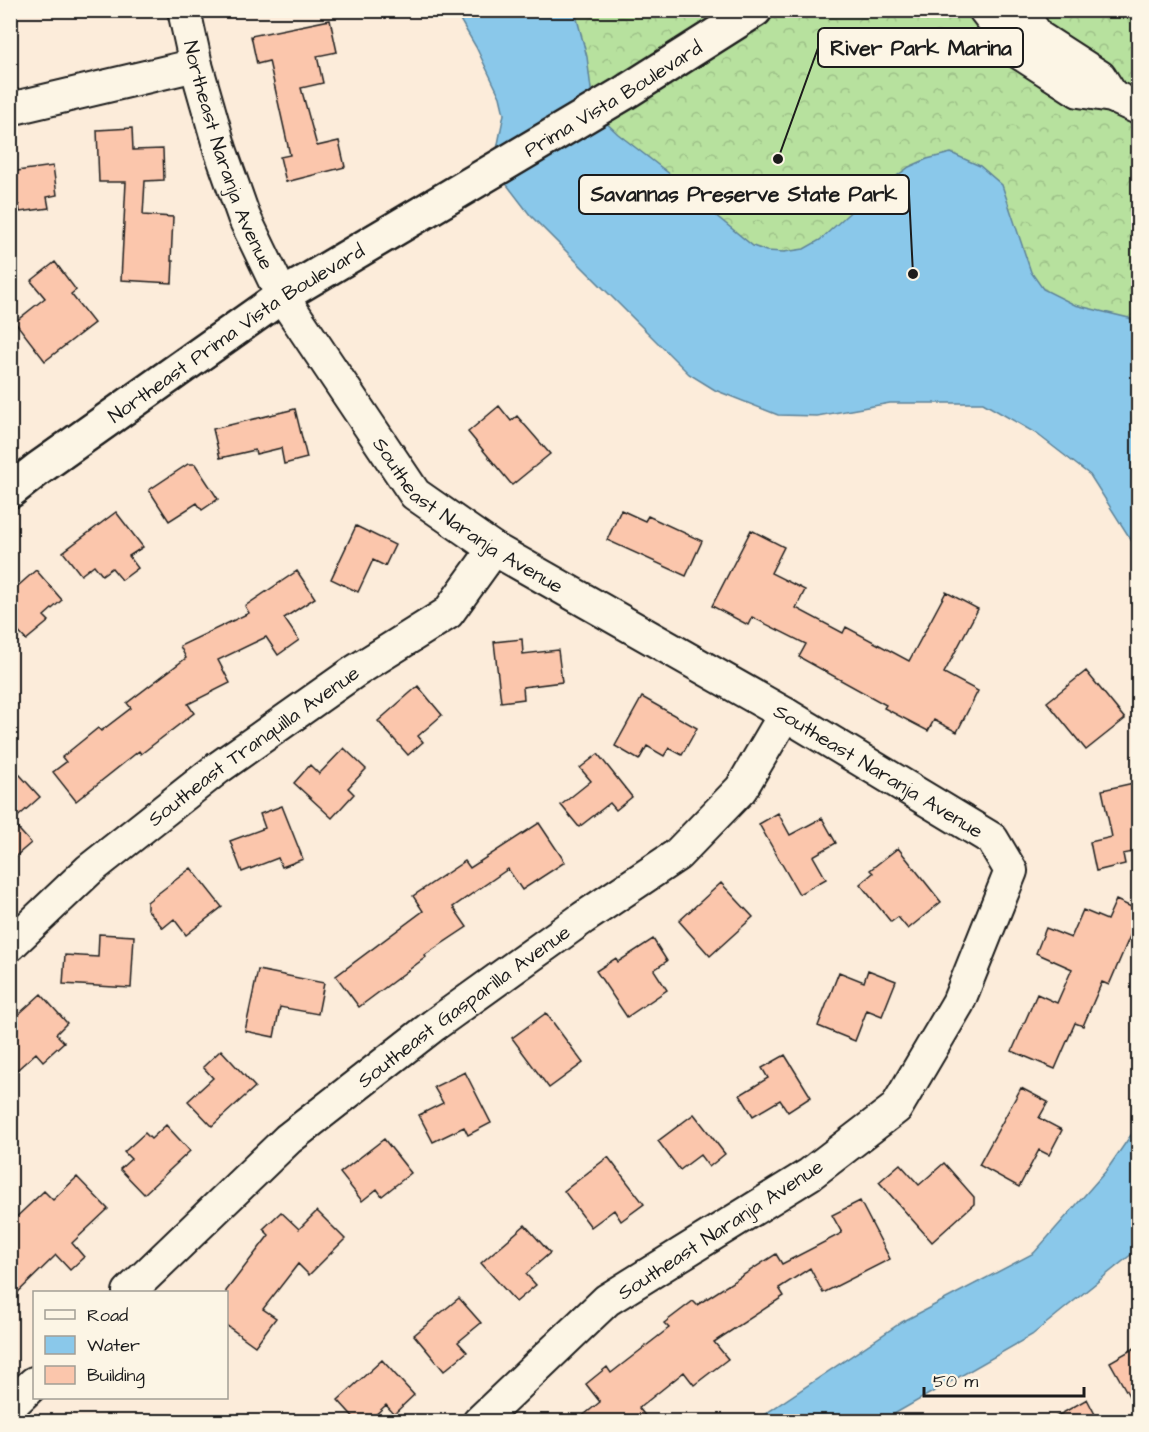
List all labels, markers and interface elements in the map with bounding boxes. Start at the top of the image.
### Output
callout: River Park Marina [818,28,1023,67]
street label: Prima Vista Boulevard [519,34,708,164]
text: River Park Marina [830,34,1012,63]
street label: Northeast Naranja Avenue [176,38,280,275]
callout: Savannas Preserve State Park [579,175,909,214]
text: Savannas Preserve State Park [590,180,897,209]
street label: Northeast Prima Vista Boulevard [103,237,370,430]
street label: Southeast Naranja Avenue [366,432,568,601]
street label: Southeast Tranquilla Avenue [142,659,365,833]
street label: Southeast Naranja Avenue [768,697,988,845]
street label: Southeast Gasparilla Avenue [352,918,576,1095]
street label: Southeast Naranja Avenue [612,1153,829,1307]
legend [33,1291,228,1399]
text: Road [87,1303,128,1328]
text: Water [87,1333,140,1358]
scale bar [924,1360,1084,1398]
text: Building [87,1363,145,1389]
text: 50 m [933,1369,978,1394]

